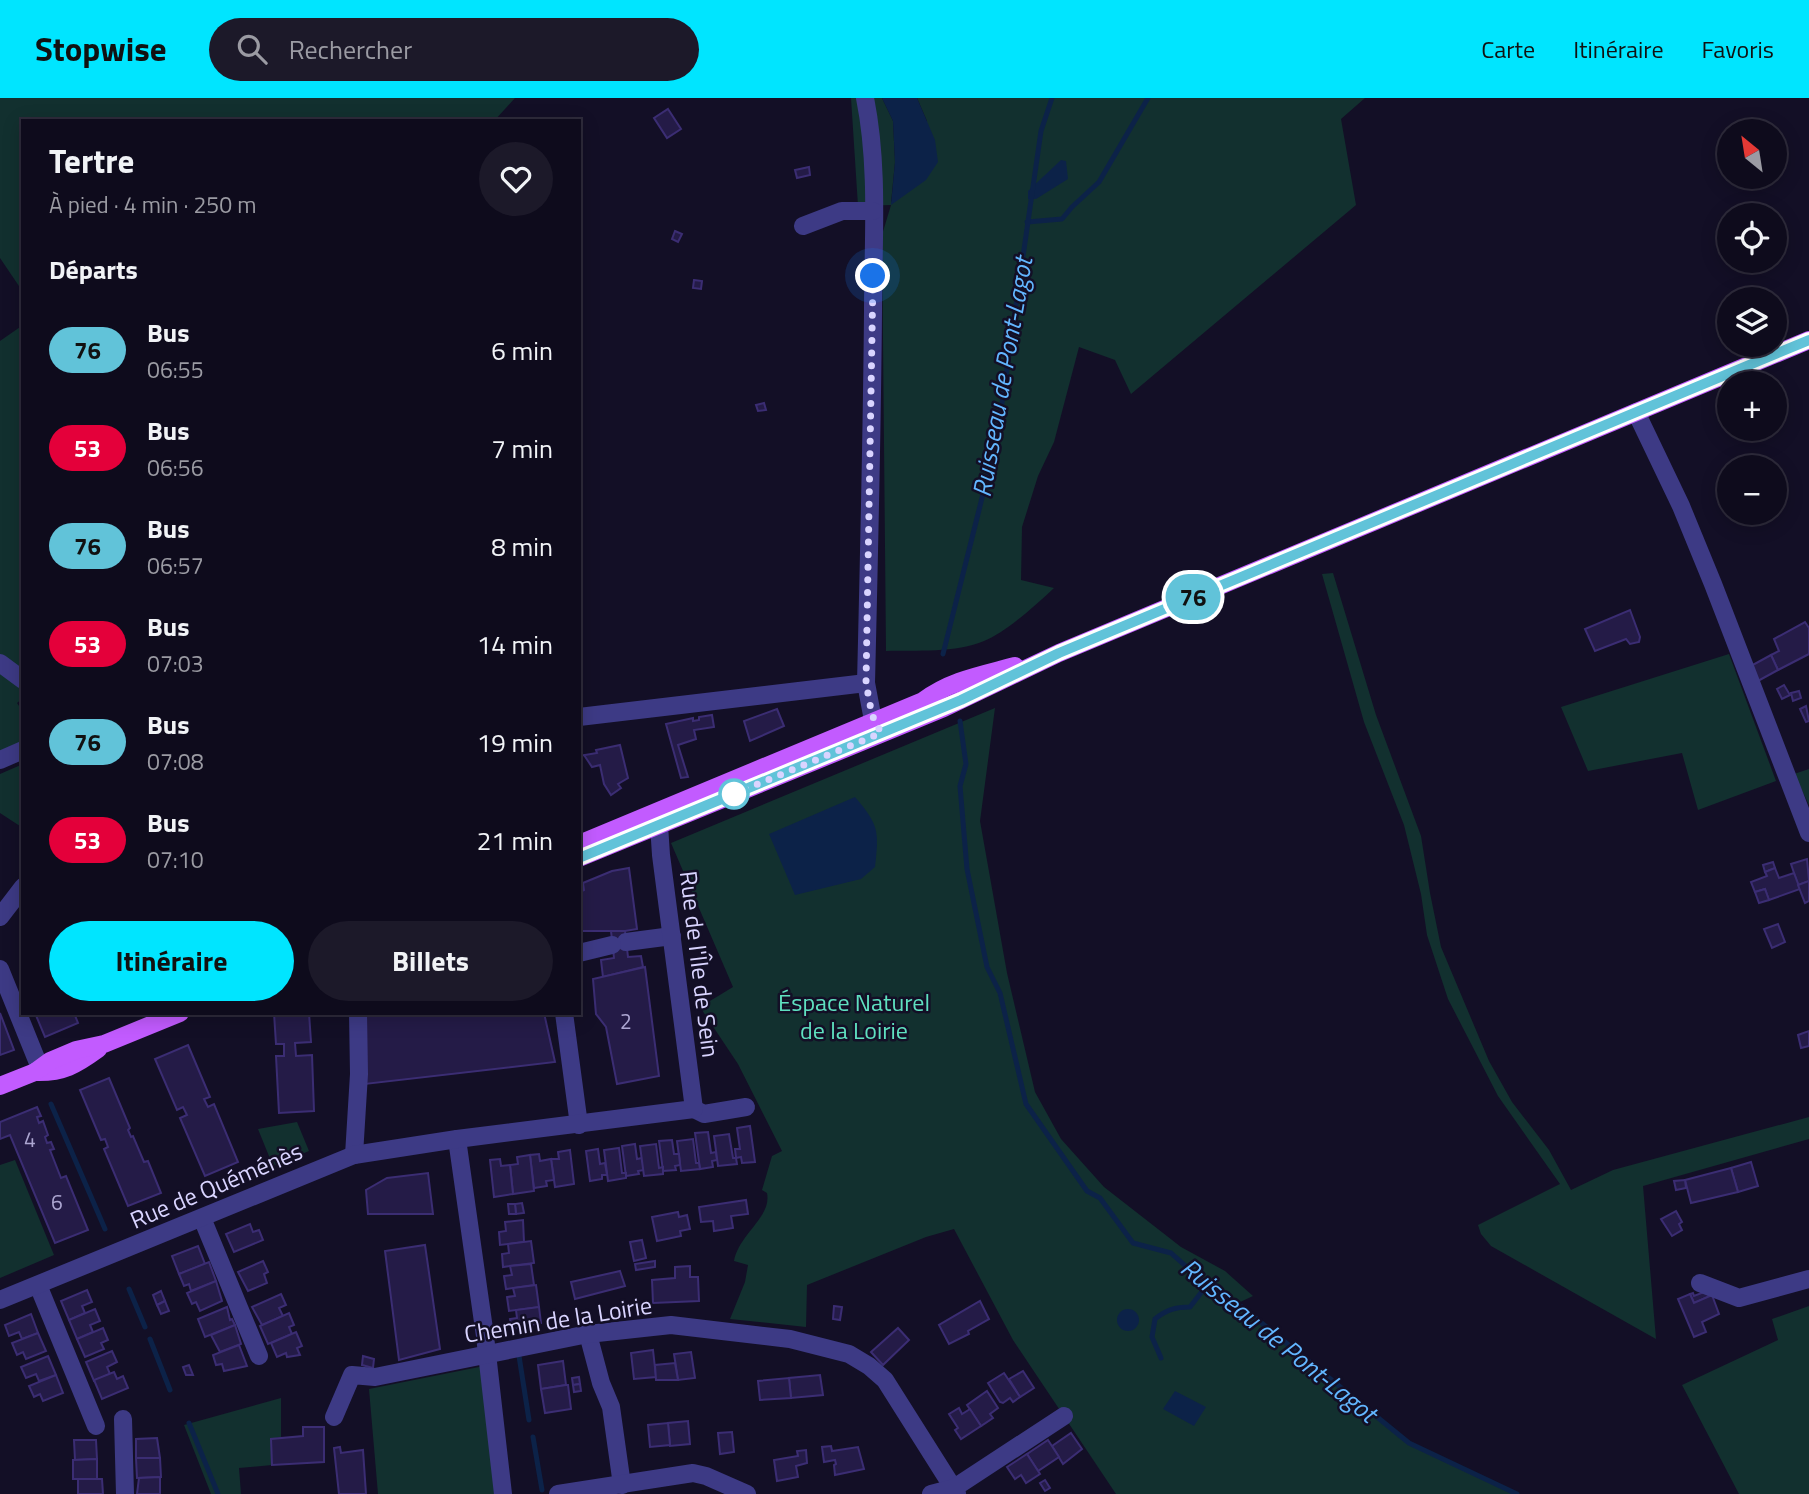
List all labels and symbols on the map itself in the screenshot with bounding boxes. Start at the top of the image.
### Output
north arrow [1717,119,1787,189]
water label: Ruisseau de Pont-Lagot [962,251,1043,500]
your location [855,258,890,293]
line badge: 76 [1162,574,1224,620]
unlabelled marker [719,779,749,809]
street label: Rue de l'Île de Sein [671,869,729,1059]
park label: Éspace Naturel de la Loirie [778,984,930,1048]
house number: 2 [620,1005,632,1037]
house number: 4 [24,1123,36,1155]
street label: Rue de Quéménès [124,1132,308,1238]
house number: 6 [51,1186,63,1218]
water label: Ruisseau de Pont-Lagot [1172,1248,1388,1433]
street label: Chemin de la Loirie [462,1286,654,1352]

